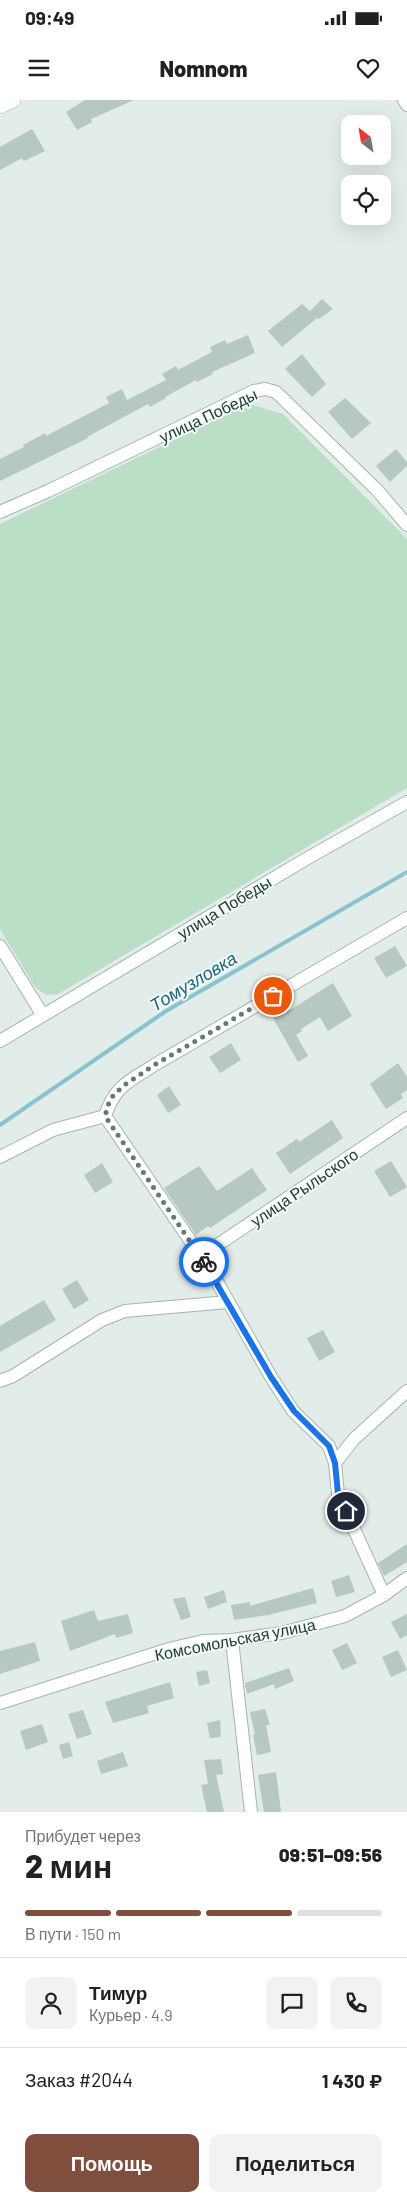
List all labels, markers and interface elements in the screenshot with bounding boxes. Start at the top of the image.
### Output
text: 09:49 [25,6,74,29]
icon: menu [25,54,53,82]
icon: heart [354,54,382,82]
text: Nomnom [159,55,248,81]
north arrow [341,115,391,165]
map controls [341,115,391,225]
button: locate [341,175,391,225]
street label: улица Победы [156,384,260,446]
street label: улица Победы [174,872,274,942]
water label: Томузловка [146,946,240,1016]
pin [252,975,294,1017]
icon: bag [259,982,287,1010]
street label: улица Рыльского [247,1144,361,1230]
courier [179,1237,229,1287]
icon: bike [190,1248,218,1276]
pin [325,1490,367,1532]
icon: home [332,1497,360,1525]
street label: Комсомольская улица [153,1614,317,1664]
text: Прибудет через [25,1826,141,1845]
text: 09:51–09:56 [279,1843,382,1866]
text: 2 мин [25,1846,112,1884]
text: В пути · 150 m [25,1924,121,1943]
button: person [25,1977,77,2029]
button: chat [266,1977,318,2029]
button: phone [330,1977,382,2029]
text: Тимур [89,1981,147,2004]
text: Курьер · 4.9 [89,2005,173,2024]
text: Заказ #2044 [25,2068,133,2091]
text: 1 430 ₽ [322,2069,382,2092]
button: Помощь [25,2134,199,2192]
button: Поделиться [209,2134,382,2192]

